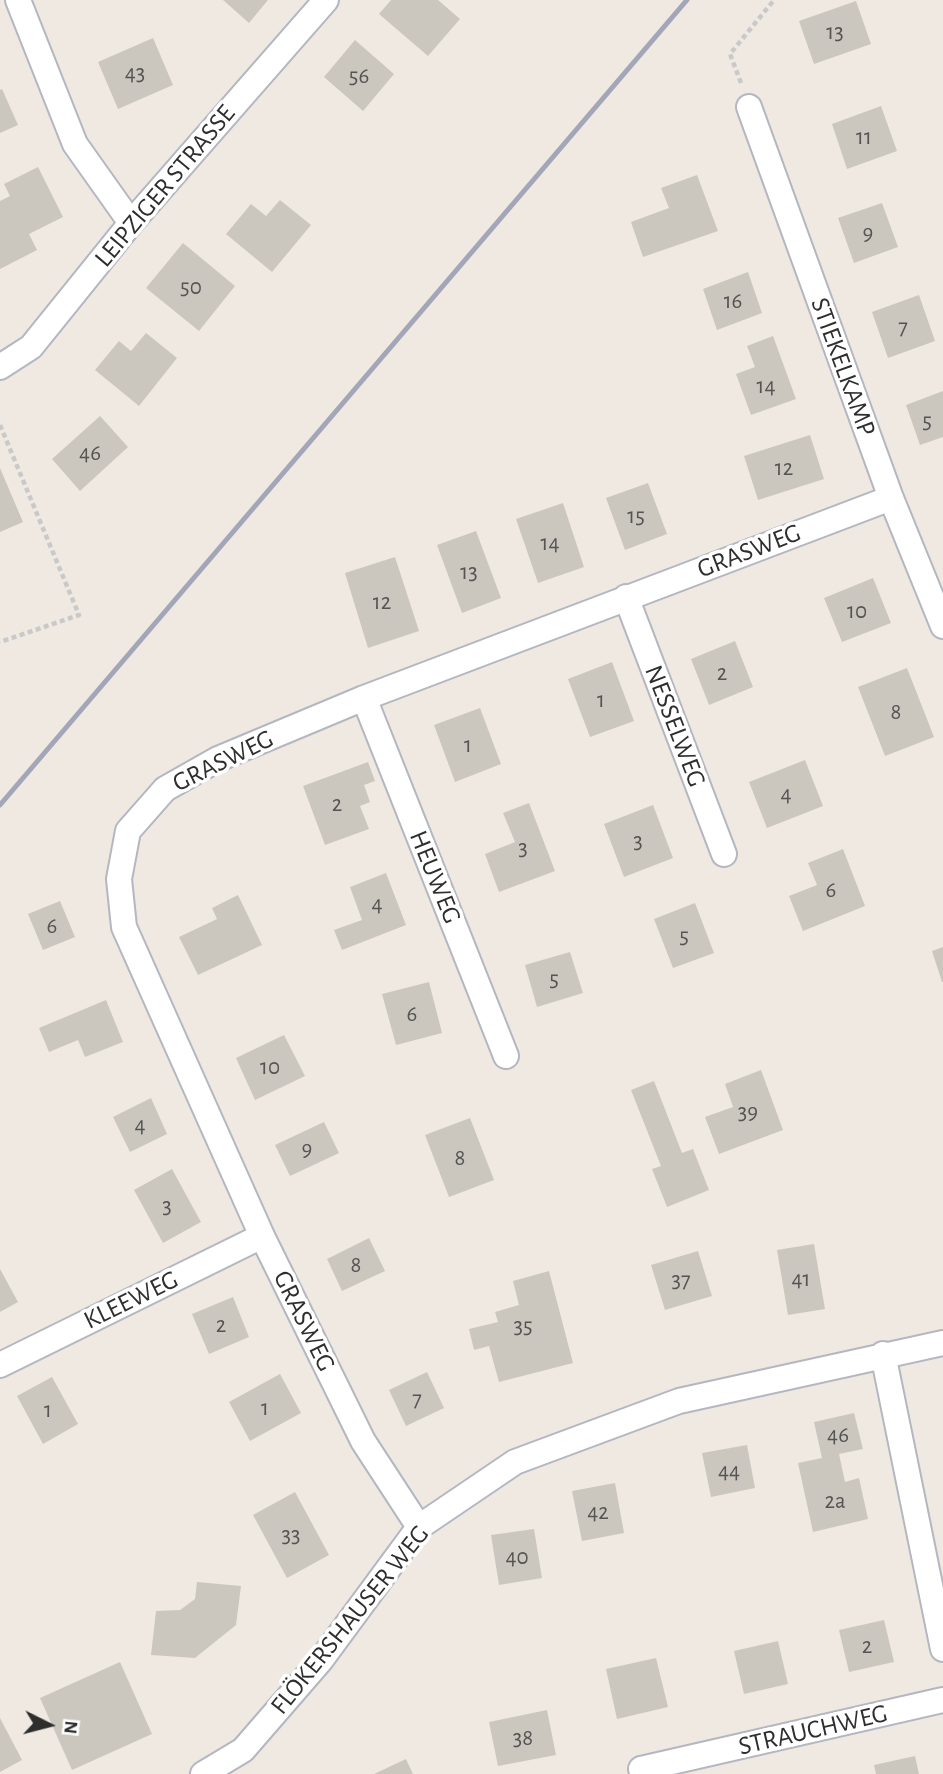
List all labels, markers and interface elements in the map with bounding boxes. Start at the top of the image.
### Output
house number: 13 [826,18,844,46]
house number: 43 [125,59,145,87]
house number: 56 [349,62,369,90]
street label: LEIPZIGER STRASSE [88,99,242,273]
house number: 11 [856,123,872,151]
house number: 9 [863,219,873,247]
house number: 50 [180,273,202,301]
house number: 16 [724,287,742,315]
street label: STIEKELKAMP [804,294,882,440]
house number: 7 [898,313,908,341]
house number: 14 [757,372,775,400]
house number: 5 [922,407,932,435]
house number: 46 [79,439,101,467]
house number: 12 [775,454,793,482]
house number: 15 [627,502,645,530]
street label: GRASWEG [693,517,805,585]
house number: 14 [541,529,559,557]
house number: 13 [460,558,478,586]
house number: 12 [373,588,391,616]
house number: 10 [847,597,867,625]
house number: 2 [717,659,727,687]
street label: NESSELWEG [638,661,712,791]
house number: 1 [597,686,605,714]
house number: 8 [891,698,901,726]
street label: GRASWEG [168,723,278,799]
house number: 1 [464,731,472,759]
house number: 4 [780,780,792,808]
house number: 2 [332,790,342,818]
street label: HEUWEG [402,826,468,928]
house number: 3 [633,827,643,855]
house number: 3 [518,834,528,862]
house number: 6 [826,876,836,904]
house number: 4 [371,890,383,918]
house number: 6 [47,912,57,940]
house number: 5 [679,922,689,950]
house number: 5 [549,965,559,993]
house number: 6 [407,1000,417,1028]
house number: 10 [260,1053,280,1081]
house number: 39 [738,1098,758,1126]
house number: 4 [134,1111,146,1139]
house number: 9 [302,1135,312,1163]
house number: 8 [455,1144,465,1172]
house number: 3 [162,1192,172,1220]
house number: 8 [351,1251,361,1279]
street label: KLEEWEG [79,1264,183,1336]
house number: 41 [792,1265,810,1293]
street label: GRASWEG [266,1266,342,1376]
house number: 37 [671,1266,691,1294]
house number: 2 [216,1311,226,1339]
house number: 35 [513,1312,533,1340]
house number: 7 [412,1385,422,1413]
house number: 1 [261,1394,269,1422]
house number: 1 [44,1396,52,1424]
house number: 46 [827,1421,849,1449]
house number: 44 [718,1457,740,1485]
house number: 2a [824,1487,846,1515]
house number: 42 [587,1498,609,1526]
street label: FLÖKERSHAUSER WEG [264,1519,436,1721]
house number: 33 [282,1521,300,1549]
house number: 40 [505,1543,529,1571]
house number: 2 [862,1632,872,1660]
north arrow [14,1690,84,1760]
street label: STRAUCHWEG [736,1698,890,1762]
text: N [60,1720,81,1735]
house number: 38 [513,1724,533,1752]

